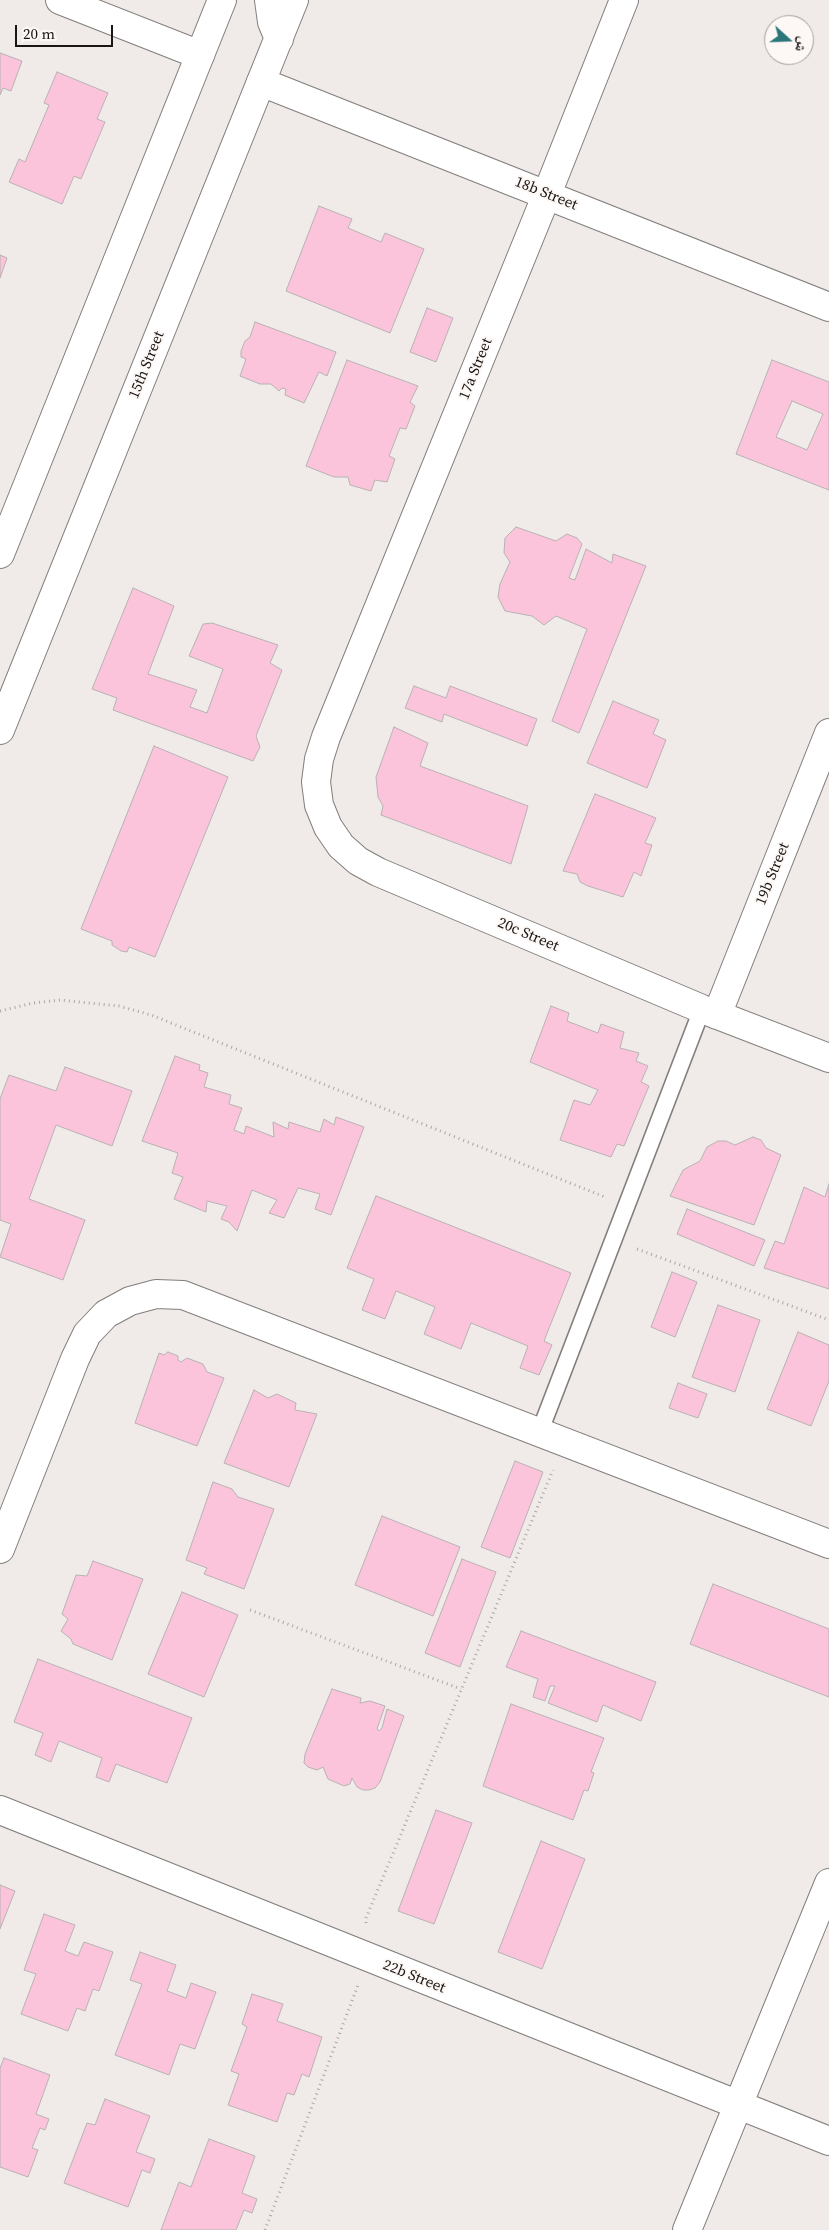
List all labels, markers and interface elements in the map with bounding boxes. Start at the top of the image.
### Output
scale bar [18,15,115,47]
north arrow [764,15,814,65]
text: 20 m [23,23,55,44]
text: ش [790,34,814,55]
street label: 18b Street [512,173,580,215]
street label: 15th Street [125,329,169,401]
street label: 17a Street [455,336,497,402]
street label: 19b Street [752,840,794,908]
street label: 20c Street [495,914,561,956]
street label: 22b Street [380,1956,448,1998]

